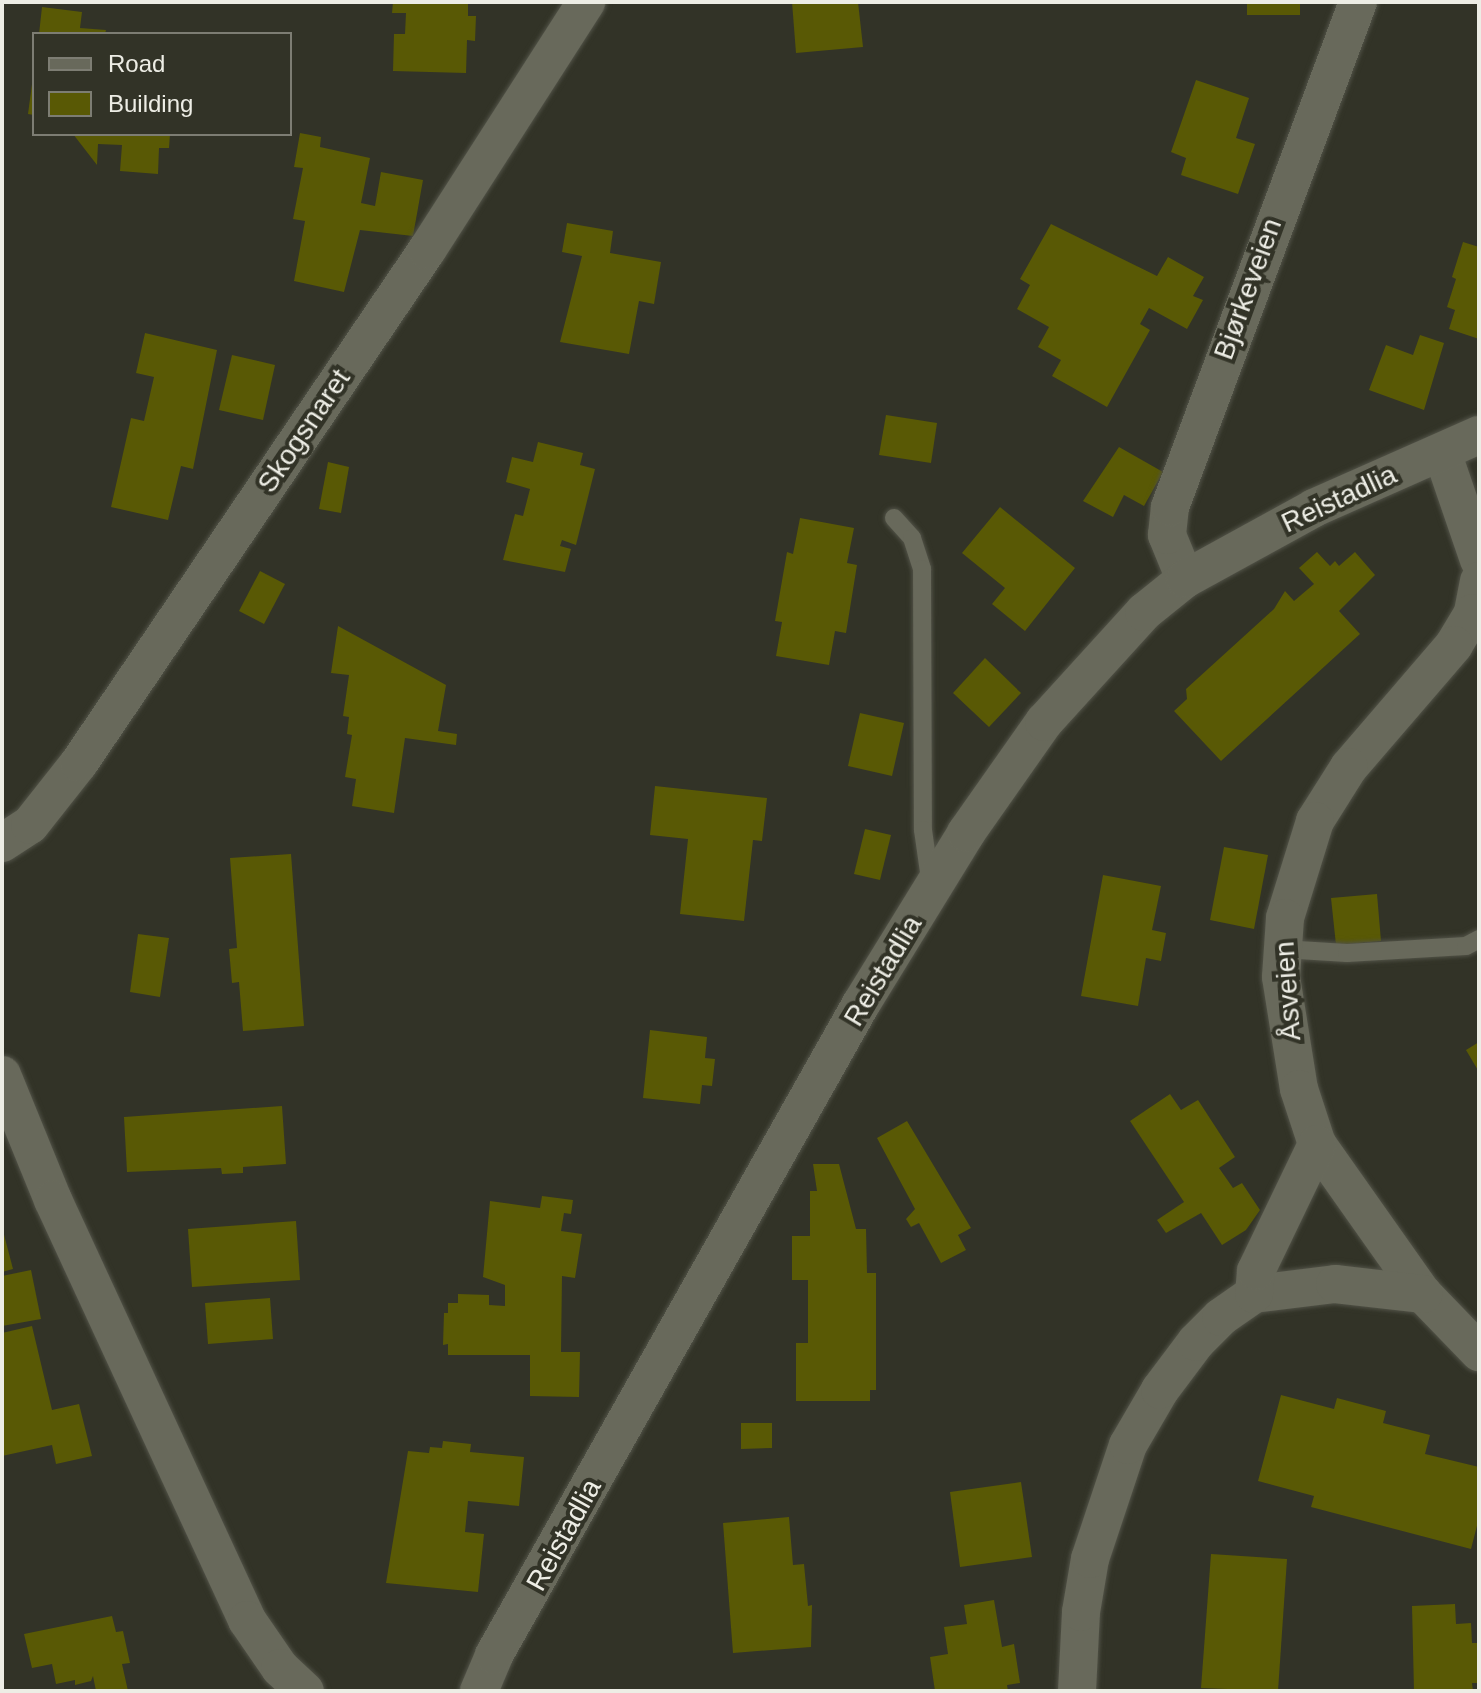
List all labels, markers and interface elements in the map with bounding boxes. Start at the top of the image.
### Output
legend [32,32,292,136]
text: Road [108,50,165,77]
text: Building [108,90,193,117]
street label: Bjørkeveien [1207,214,1289,364]
street label: Skogsnaret [250,363,358,499]
street label: Reistadlia [1276,458,1402,540]
street label: Reistadlia [837,910,929,1032]
street label: Åsveien [1268,940,1308,1042]
street label: Reistadlia [520,1473,608,1597]

